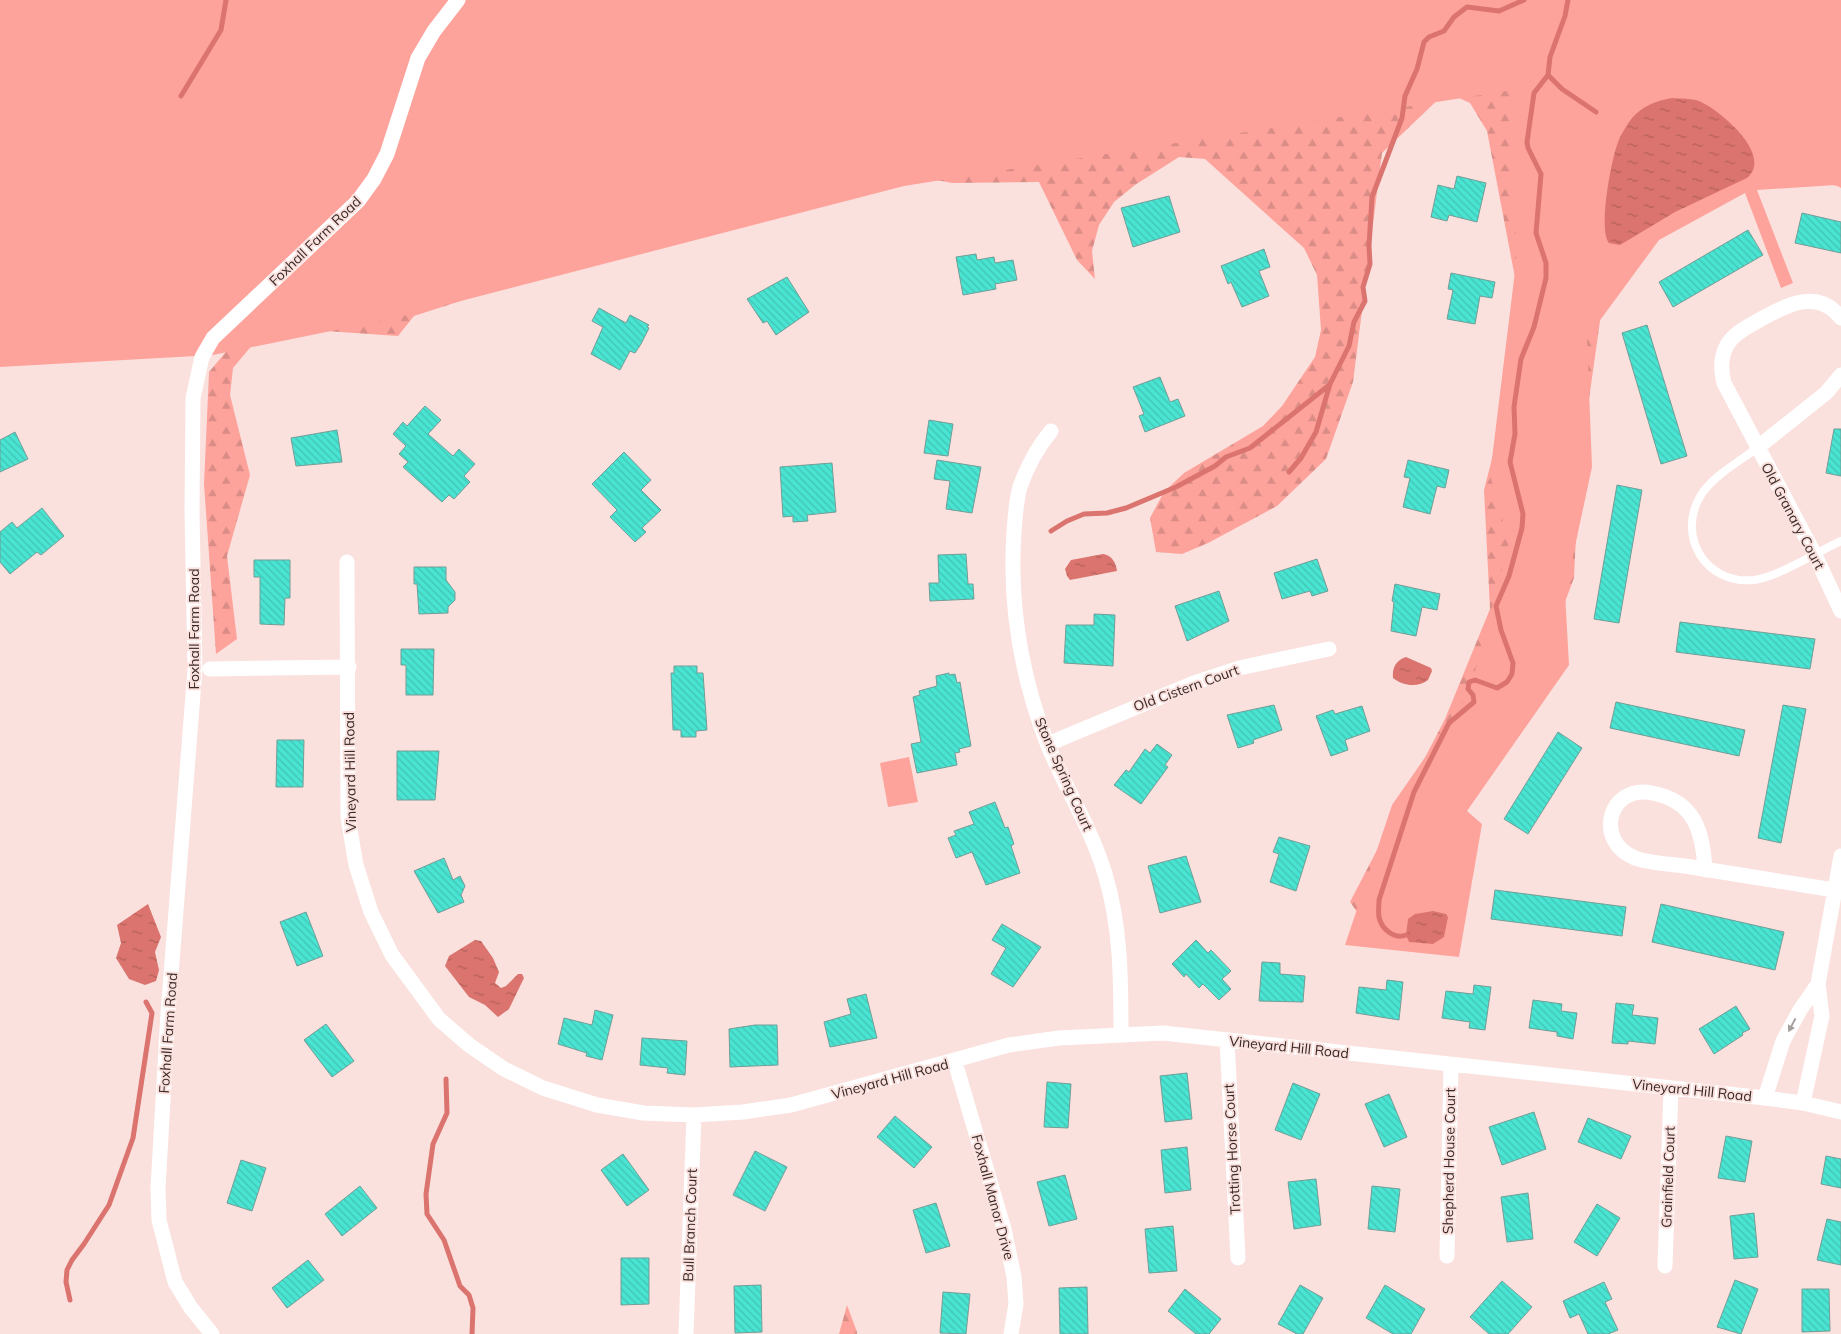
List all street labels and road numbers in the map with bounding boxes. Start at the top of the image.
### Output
street label: Foxhall Farm Road [265,192,365,290]
street label: Old Granary Court [1757,459,1829,573]
street label: Foxhall Farm Road [185,568,203,690]
street label: Old Cistern Court [1131,661,1241,715]
street label: Vineyard Hill Road [340,712,360,832]
street label: Stone Spring Court [1031,714,1097,834]
street label: Foxhall Farm Road [155,972,181,1094]
street label: Vineyard Hill Road [1228,1032,1350,1062]
street label: Vineyard Hill Road [830,1055,950,1103]
street label: Vineyard Hill Road [1631,1075,1753,1105]
street label: Trotting Horse Court [1220,1083,1244,1215]
street label: Shepherd House Court [1439,1088,1459,1234]
street label: Grainfield Court [1657,1126,1679,1228]
street label: Foxhall Manor Drive [968,1132,1018,1262]
street label: Bull Branch Court [679,1168,701,1282]

